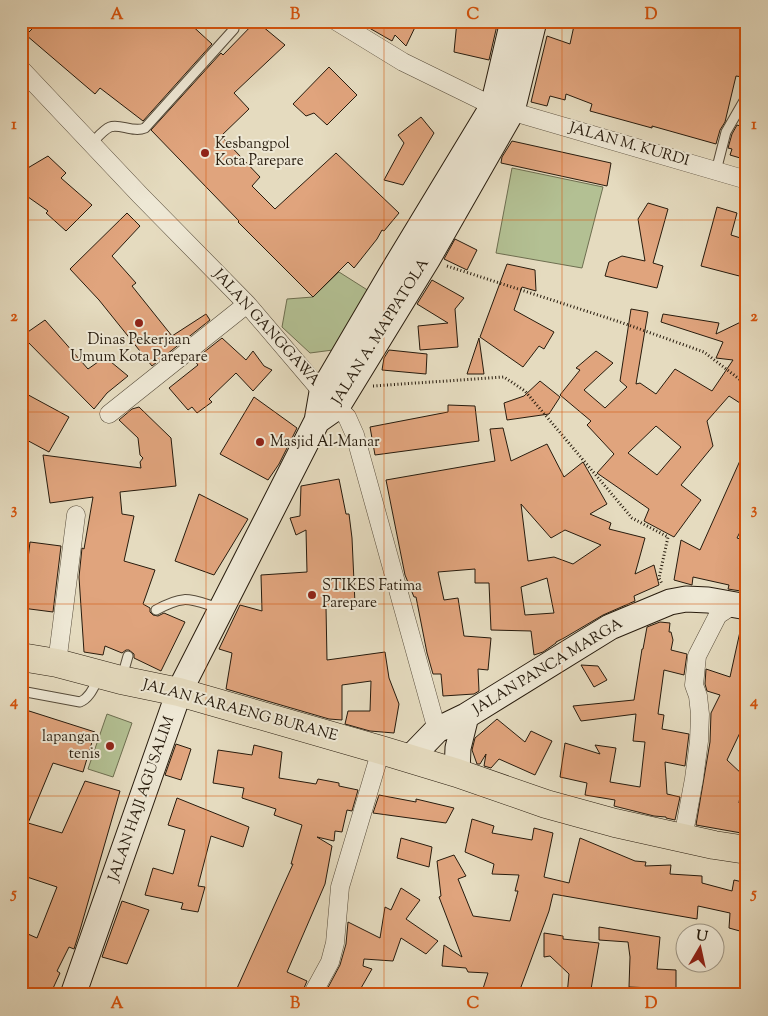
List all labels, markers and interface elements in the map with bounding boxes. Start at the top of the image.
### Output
text: A [111,4,124,27]
text: B [290,4,300,27]
text: C [467,4,480,27]
text: D [645,4,658,27]
text: 1 [11,114,17,137]
text: 1 [751,114,757,137]
street label: JALAN M. KURDI [566,118,692,172]
place label: Kesbangpol Kota Parepare [215,134,304,172]
marker: Kesbangpol Kota Parepare [199,147,211,159]
street label: JALAN A. MAPPATOLA [327,255,435,410]
street label: JALAN GANGGAWA [207,264,324,391]
text: 2 [10,306,18,329]
text: 2 [750,306,758,329]
marker: Dinas Pekerjaan Umum Kota Parepare [133,317,145,329]
place label: Dinas Pekerjaan Umum Kota Parepare [70,330,208,368]
place label: Masjid Al-Manar [270,432,380,453]
marker: Masjid Al-Manar [254,436,266,448]
text: 3 [11,499,18,522]
text: 3 [751,499,758,522]
place label: STIKES Fatima Parepare [322,576,422,614]
marker: STIKES Fatima Parepare [306,589,318,601]
street label: JALAN PANCA MARGA [468,614,627,721]
street label: JALAN KARAENG BURANE [139,675,340,747]
text: 4 [9,691,18,714]
text: 4 [749,691,758,714]
street label: JALAN HAJI AGUSALIM [103,713,180,885]
place label: lapangan tenis [42,727,100,765]
marker: lapangan tenis [104,740,116,752]
text: 5 [9,883,17,906]
text: 5 [749,883,757,906]
north arrow [676,924,726,974]
text: U [695,926,709,948]
text: A [111,993,124,1016]
text: B [290,993,300,1016]
text: C [467,993,480,1016]
text: D [645,993,658,1016]

